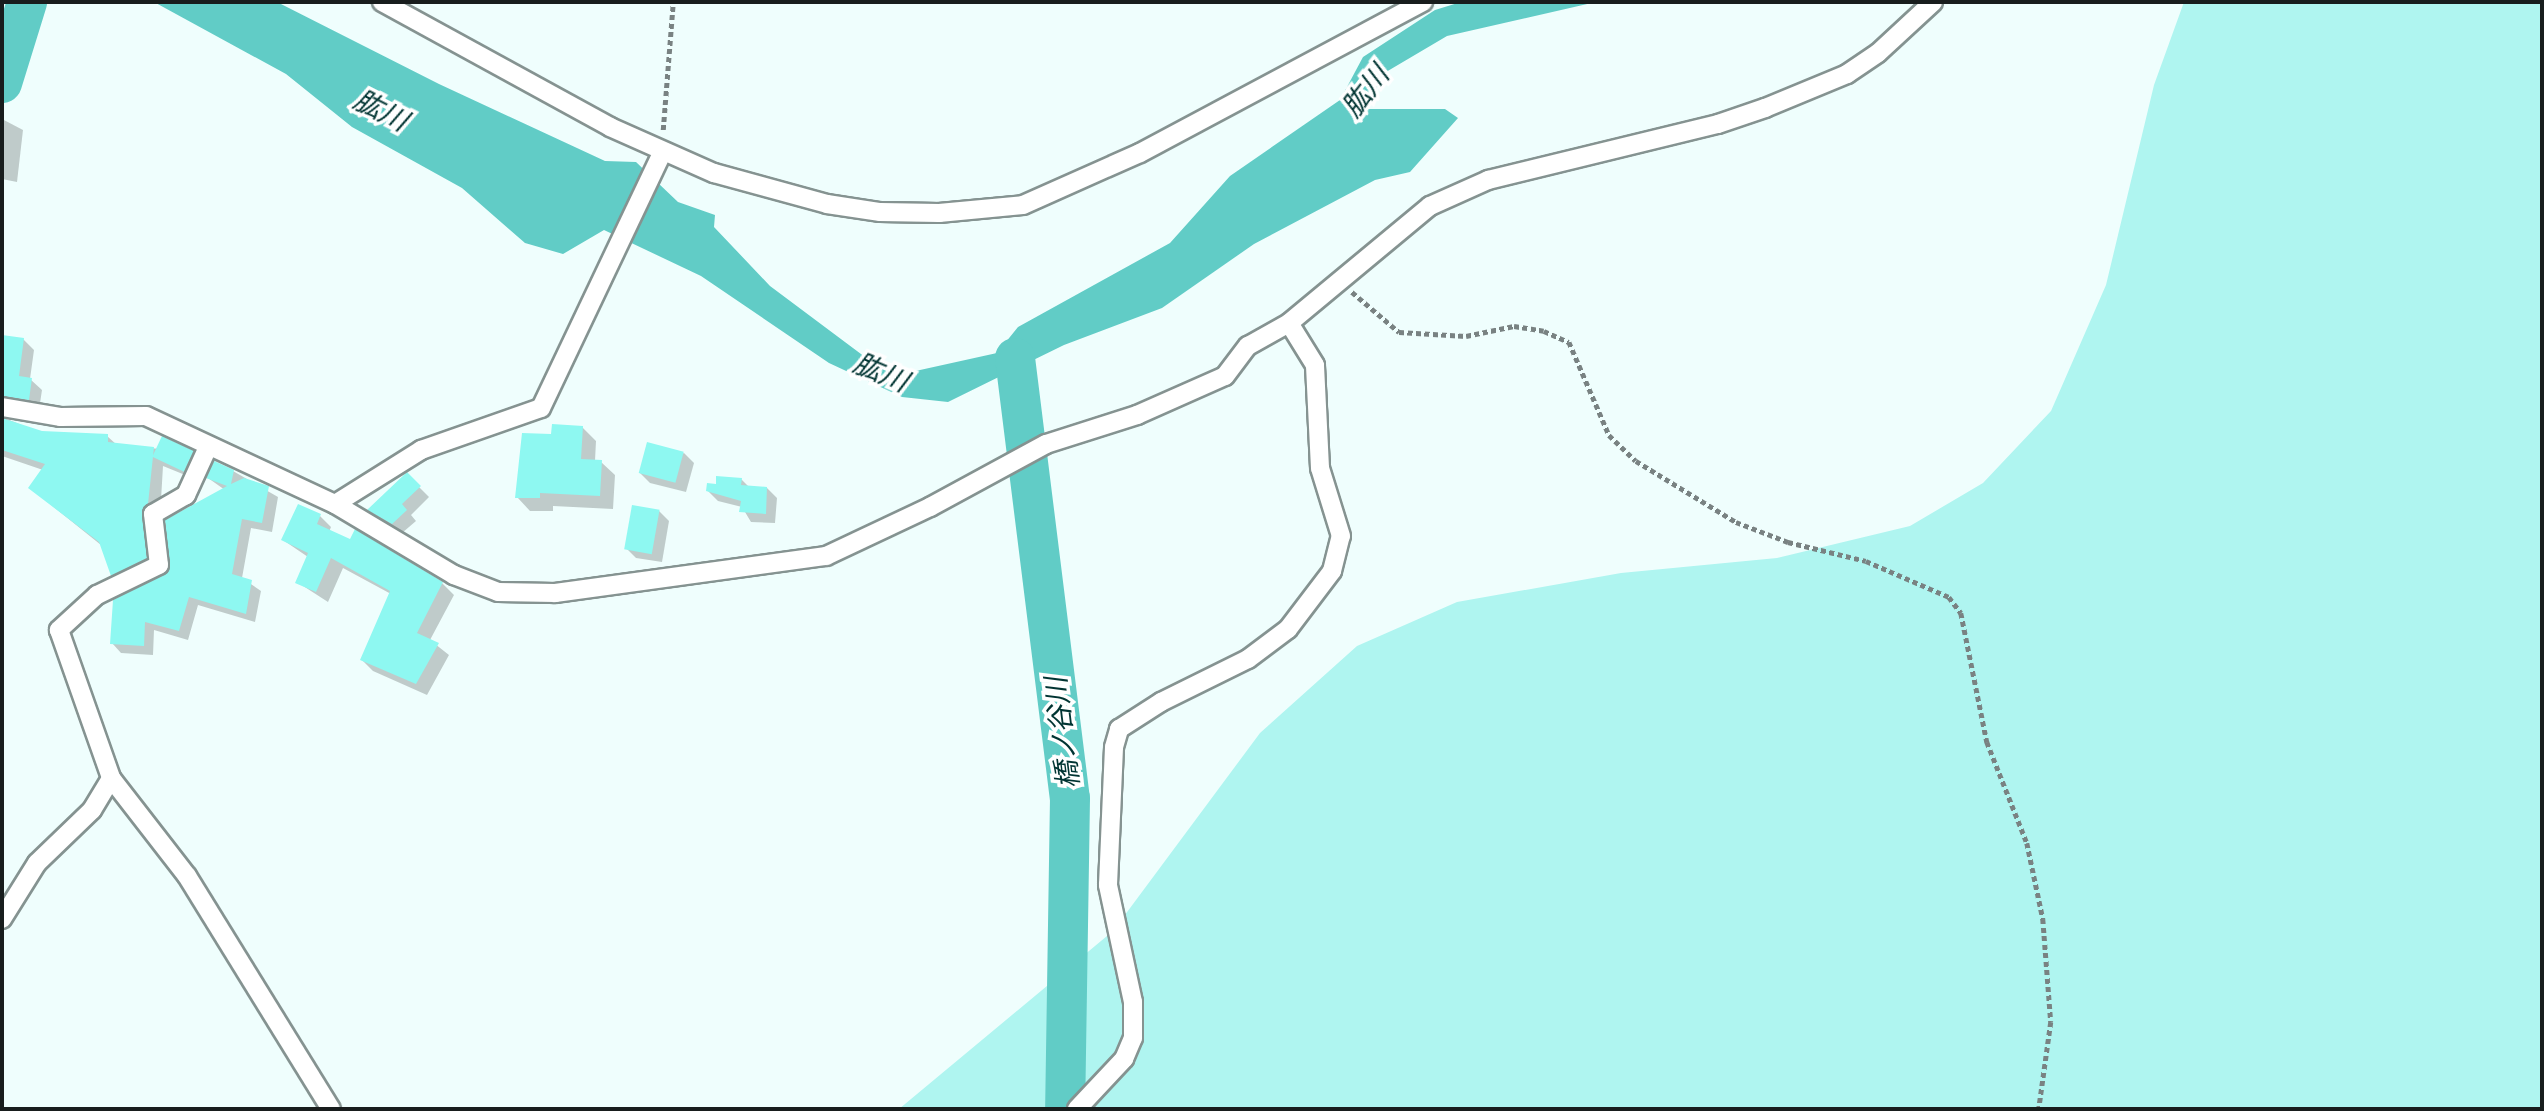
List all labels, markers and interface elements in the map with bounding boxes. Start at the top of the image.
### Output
water label: 肱川 [1335,59,1395,123]
water label: 肱川 [348,82,414,138]
water label: 肱川 [849,346,913,398]
water label: 橋ノ谷川 [1039,675,1085,791]

